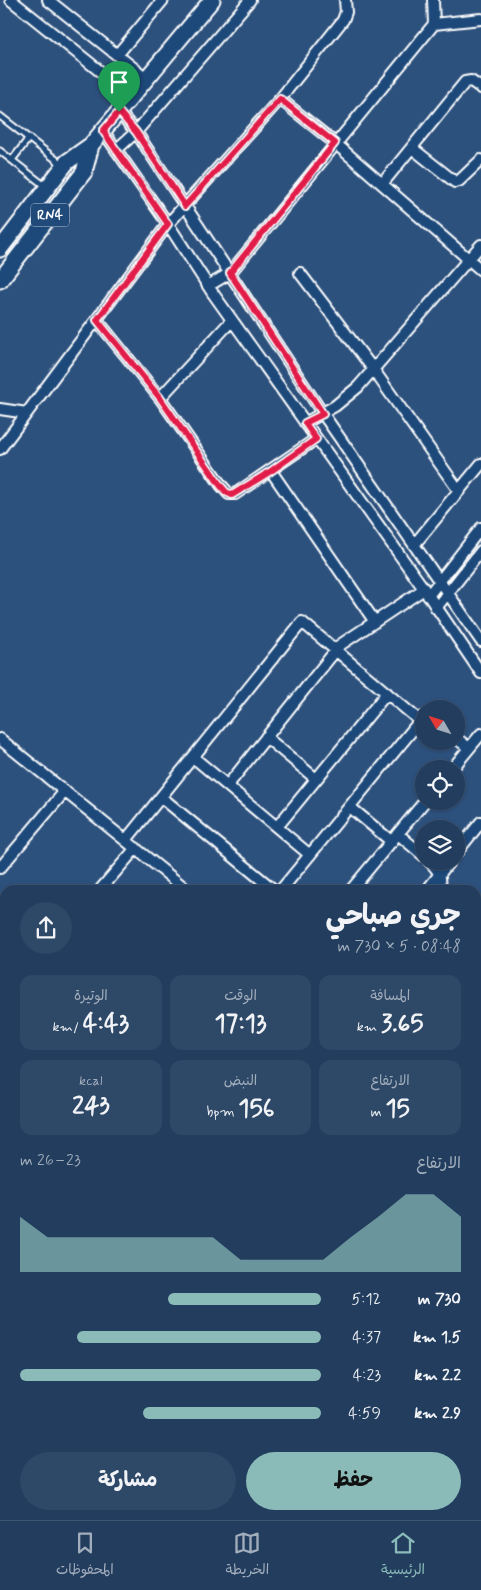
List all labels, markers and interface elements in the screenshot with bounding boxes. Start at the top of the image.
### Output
pin [98,61,140,112]
icon: arrive [105,68,133,96]
road number: RN4 [31,204,69,226]
north arrow [415,700,465,750]
map controls [415,700,465,870]
button: locate [415,760,465,810]
button: layers [415,820,465,870]
text: جري صباحي [326,898,461,935]
button: share [20,902,72,954]
text: 08:48 · 5 × 730 m [337,936,461,957]
text: الوتيرة [74,987,108,1005]
text: الوقت [224,987,257,1005]
text: المسافة [370,987,410,1005]
text: 4:43 [83,1008,129,1041]
text: 17:13 [214,1008,267,1041]
text: 3.65 [381,1008,424,1041]
text: /km [52,1018,83,1036]
text: km [357,1018,381,1036]
text: kcal [79,1072,103,1090]
text: النبض [224,1072,257,1090]
text: الارتفاع [371,1072,410,1090]
text: 243 [72,1090,110,1123]
text: 156 [238,1093,275,1126]
text: 15 [385,1093,410,1126]
text: bpm [206,1103,238,1121]
text: m [370,1103,385,1121]
text: 23–26 m [20,1150,81,1171]
text: الارتفاع [416,1153,461,1174]
text: 5:12 [352,1289,381,1310]
text: 730 m [418,1289,461,1310]
text: 4:37 [352,1327,381,1348]
text: 1.5 km [413,1327,461,1348]
text: 4:23 [353,1365,381,1386]
text: 2.2 km [414,1365,461,1386]
text: 4:59 [348,1403,381,1424]
text: 2.9 km [414,1403,461,1424]
button: مشاركة [20,1452,236,1510]
button: حفظ [246,1452,461,1510]
tab: المحفوظات [56,1529,114,1582]
tab: الخريطة [226,1529,269,1582]
tab: الرئيسية [381,1529,425,1582]

